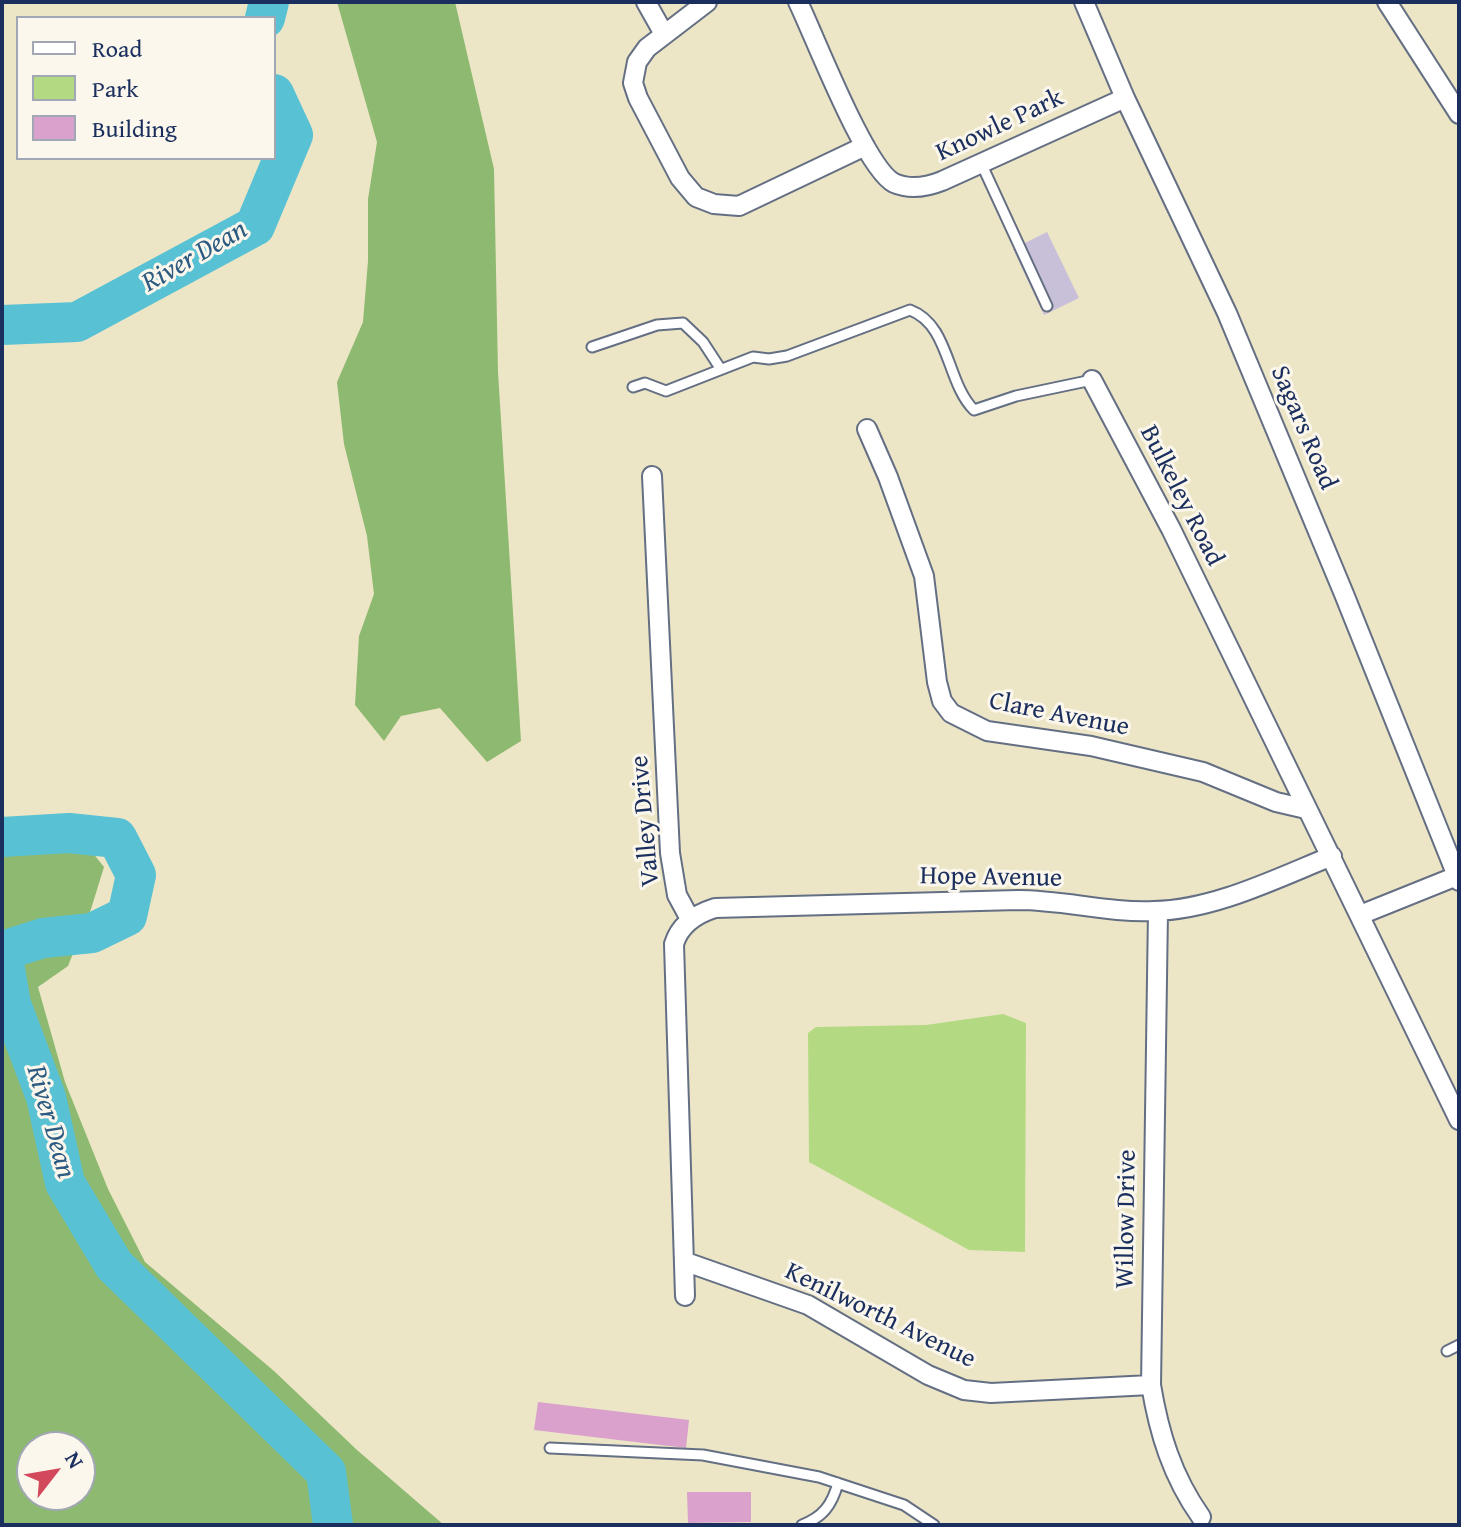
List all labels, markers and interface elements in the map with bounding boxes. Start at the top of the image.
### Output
legend [16,16,276,160]
text: Road [92,31,142,66]
text: Park [92,71,138,106]
street label: Knowle Park [931,83,1069,169]
text: Building [92,111,177,146]
water label: River Dean [136,213,254,301]
street label: Sagars Road [1263,361,1343,495]
street label: Bulkeley Road [1132,421,1230,571]
street label: Clare Avenue [986,686,1132,744]
street label: Valley Drive [625,754,667,888]
street label: Hope Avenue [920,861,1062,895]
water label: River Dean [18,1062,82,1182]
street label: Willow Drive [1110,1149,1144,1289]
street label: Kenilworth Avenue [780,1256,980,1376]
north arrow [16,1431,96,1511]
text: N [57,1445,92,1474]

